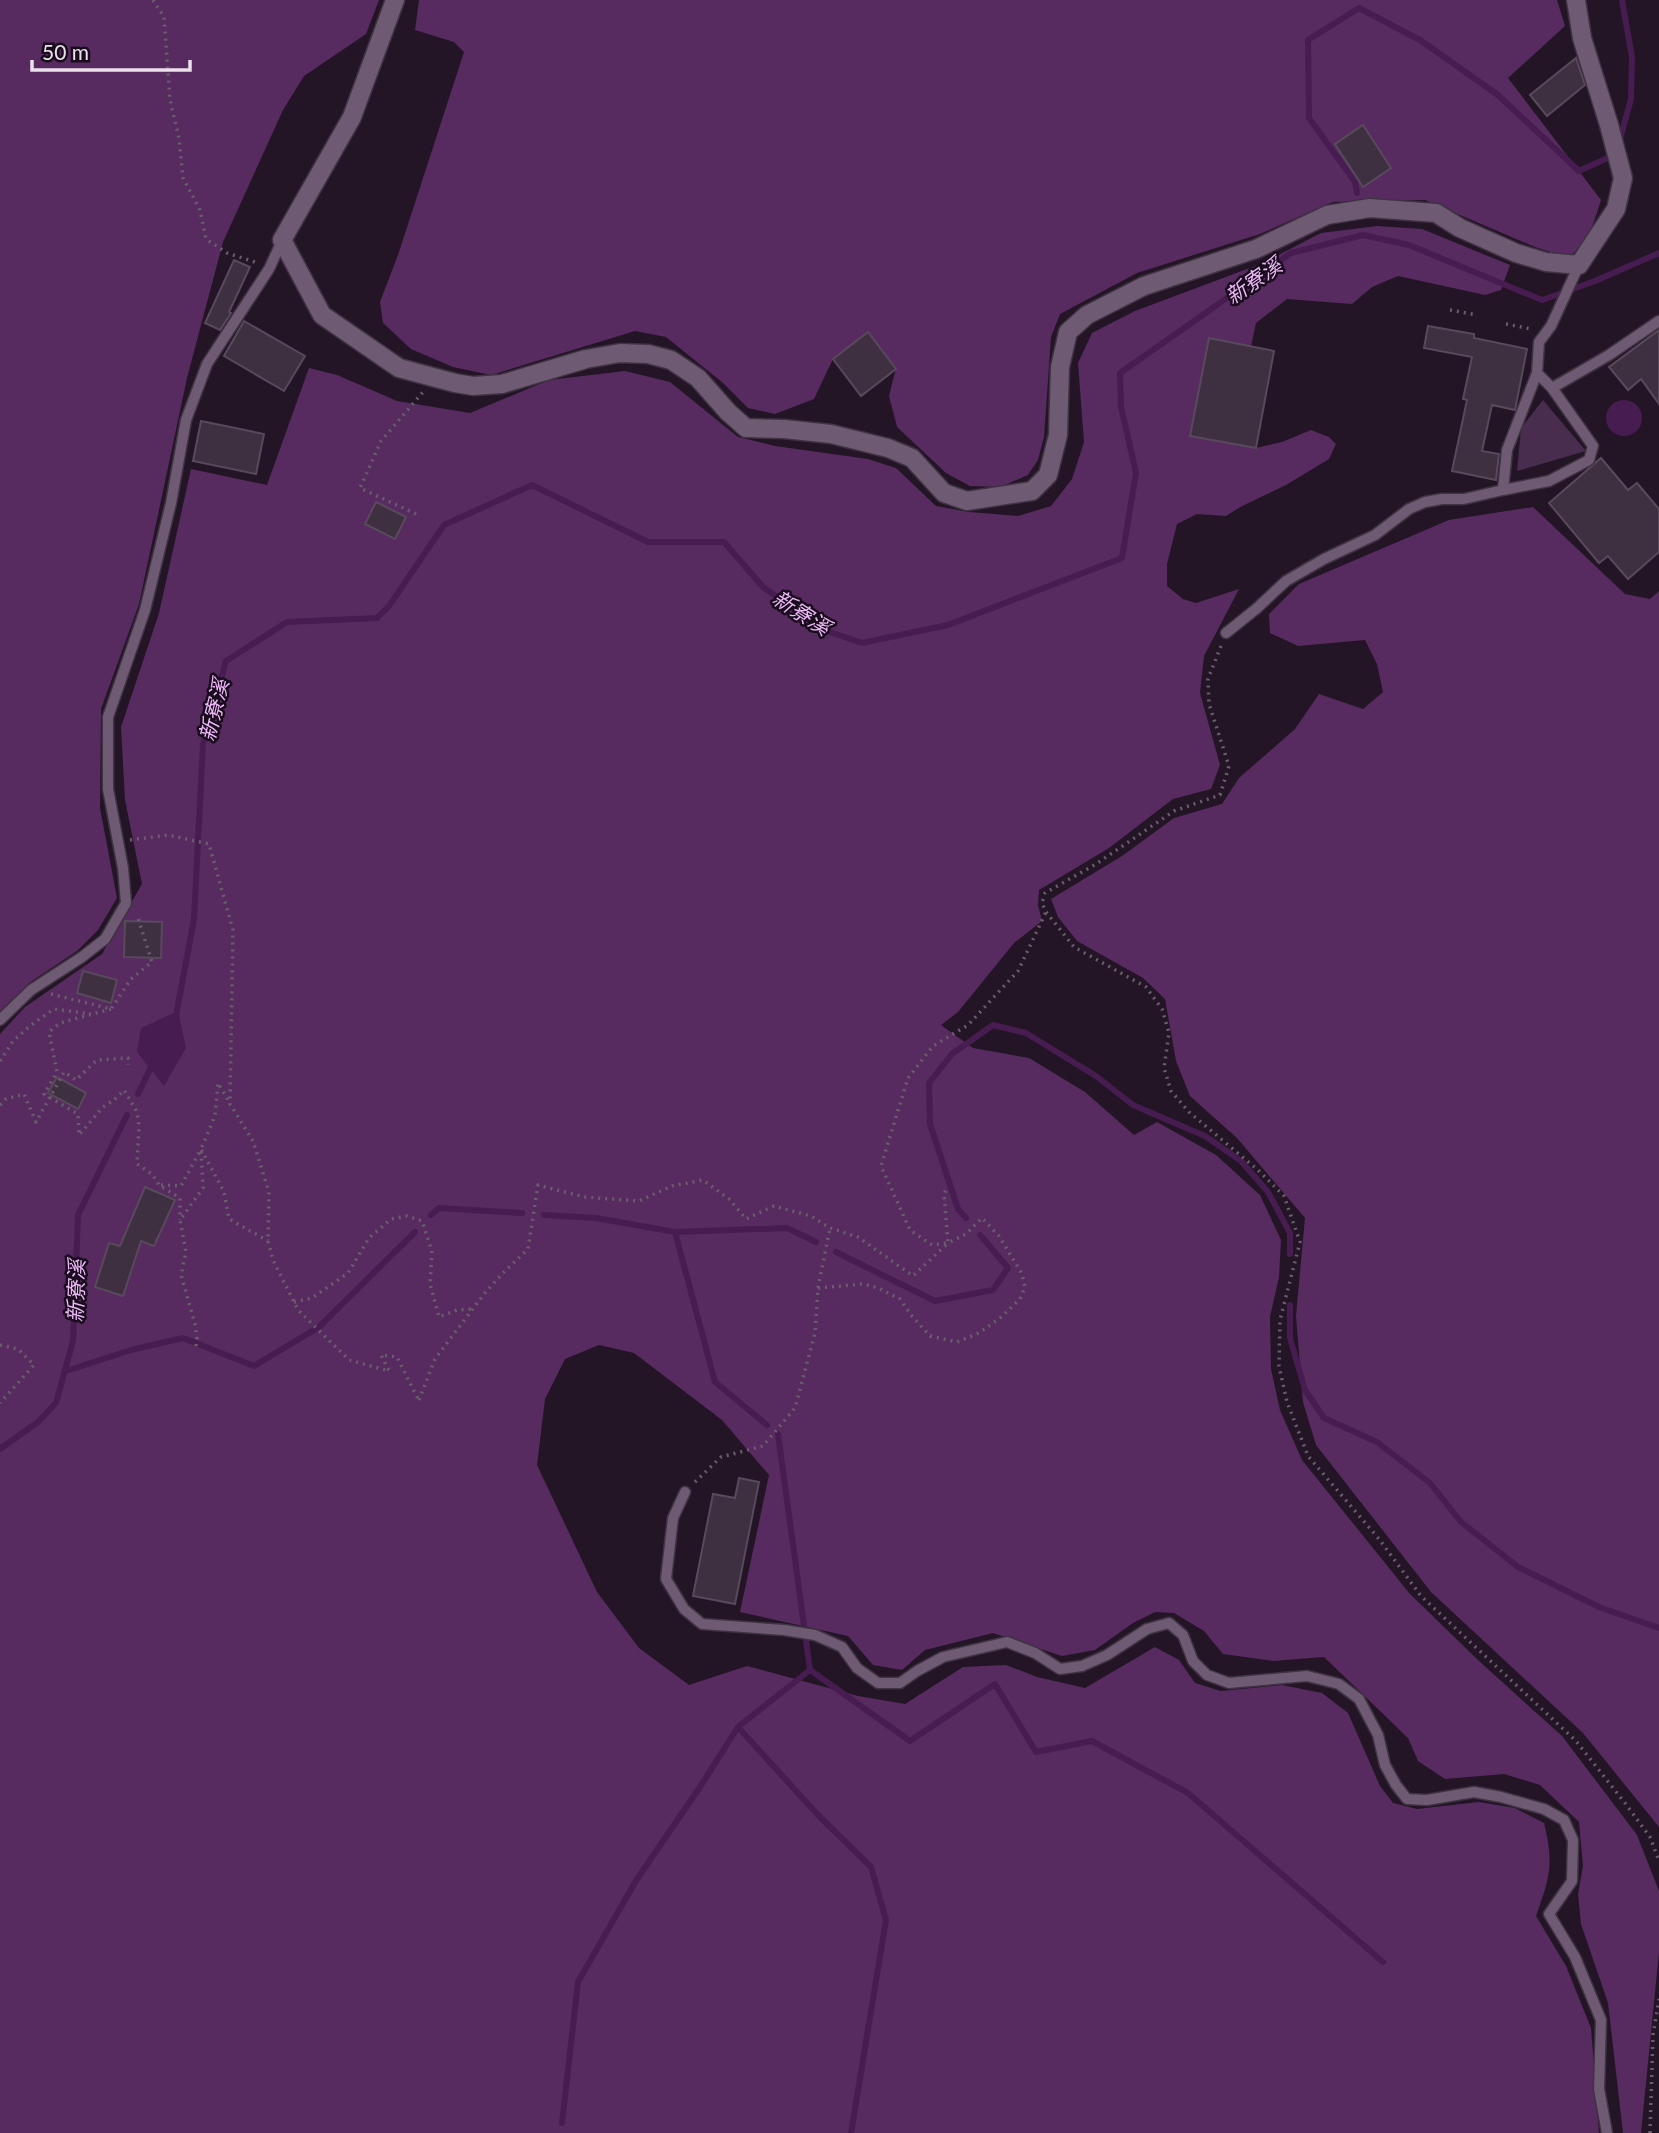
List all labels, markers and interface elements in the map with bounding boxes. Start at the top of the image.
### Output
scale bar [32,28,189,72]
text: 50 m [42,39,89,64]
water label: 新寮溪 [1220,250,1288,308]
water label: 新寮溪 [769,584,838,641]
water label: 新寮溪 [193,674,233,744]
water label: 新寮溪 [61,1256,89,1323]

